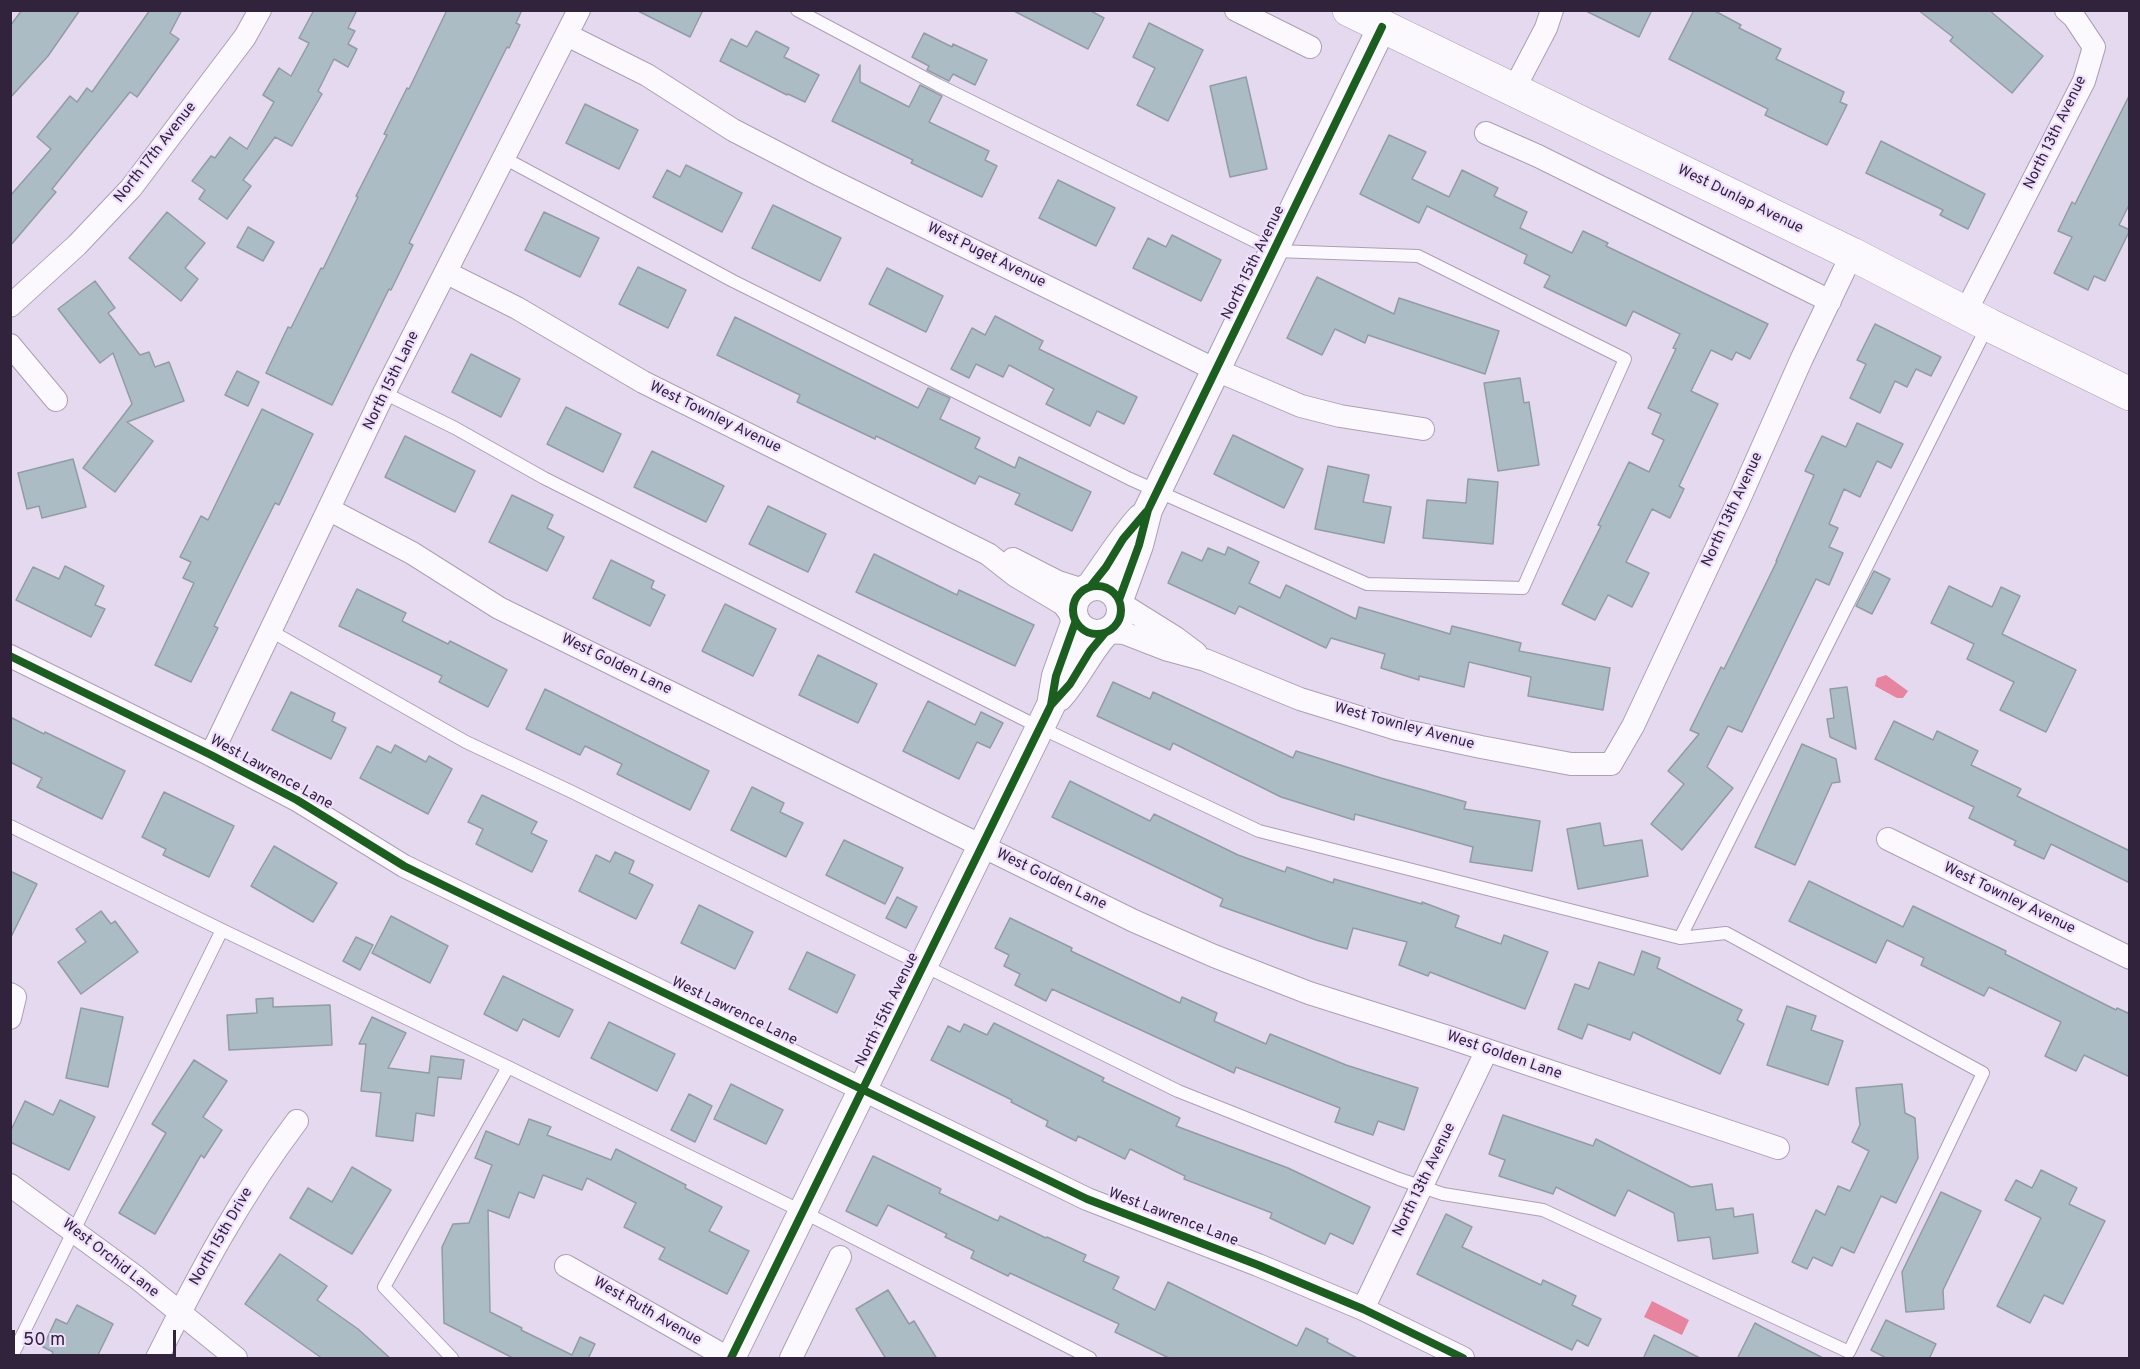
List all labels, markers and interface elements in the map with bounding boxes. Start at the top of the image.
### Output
street label: North 13th Avenue [2021,73,2091,193]
street label: North 17th Avenue [111,99,201,207]
street label: West Dunlap Avenue [1674,162,1806,238]
street label: North 15th Avenue [1219,203,1289,323]
street label: West Puget Avenue [924,220,1048,292]
street label: North 15th Lane [360,329,424,433]
street label: West Townley Avenue [646,378,784,458]
street label: North 13th Avenue [1699,450,1767,570]
street label: West Golden Lane [558,630,674,700]
street label: West Townley Avenue [1332,700,1476,754]
street label: West Lawrence Lane [206,732,336,814]
street label: West Golden Lane [993,845,1109,915]
street label: West Townley Avenue [1940,859,2078,939]
street label: North 15th Avenue [853,950,923,1070]
street label: West Lawrence Lane [668,974,800,1050]
street label: West Golden Lane [1444,1028,1564,1084]
street label: North 13th Avenue [1390,1120,1460,1240]
street label: North 15th Drive [187,1185,257,1289]
street label: West Lawrence Lane [1105,1185,1241,1251]
street label: West Orchid Lane [58,1216,162,1302]
street label: West Ruth Avenue [590,1274,704,1350]
scale bar [15,1318,178,1356]
text: 50 m [23,1329,65,1352]

